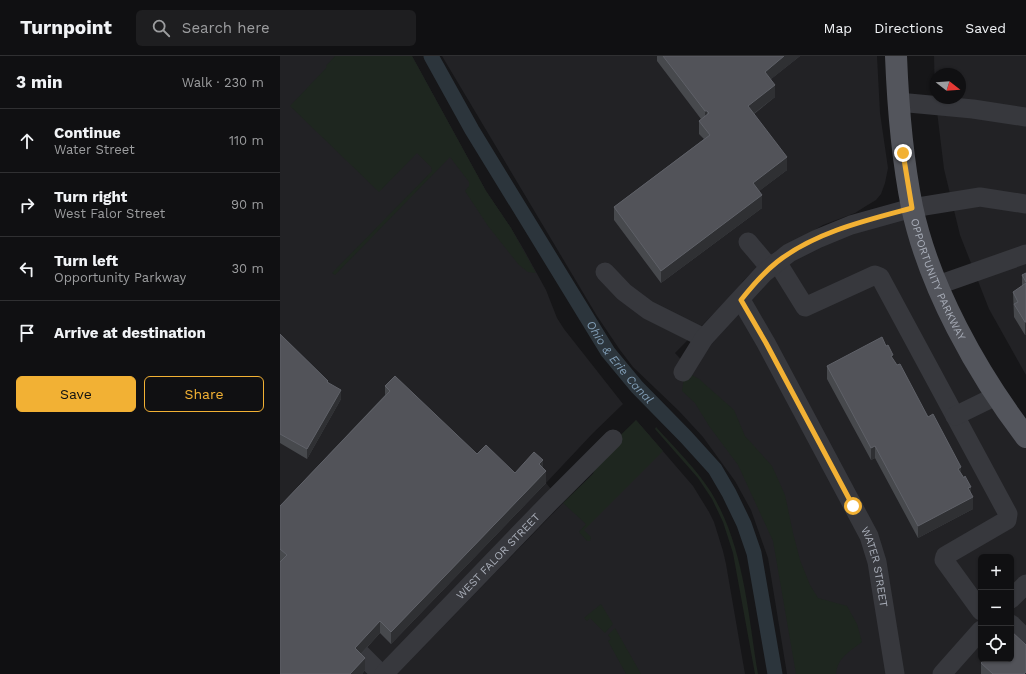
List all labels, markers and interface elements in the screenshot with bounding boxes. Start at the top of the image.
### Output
search box [136,10,416,46]
text: Turnpoint [20,16,112,39]
icon: search [150,17,172,39]
text: Search here [182,19,270,37]
text: Map [824,20,852,36]
text: Directions [874,20,943,36]
text: Saved [965,20,1006,36]
north arrow [930,68,966,104]
text: 3 min [16,72,62,92]
text: Walk · 230 m [182,75,264,90]
text: Continue [54,124,121,142]
icon: ahead [16,130,38,152]
text: 110 m [229,133,264,148]
text: Water Street [54,142,135,157]
route end [894,144,912,162]
text: Turn right [54,188,127,206]
icon: right [16,194,38,216]
text: 90 m [231,197,264,212]
text: West Falor Street [54,206,165,221]
street label: OPPORTUNITY PARKWAY [908,217,969,343]
text: Turn left [54,252,118,270]
icon: left [16,258,38,280]
text: 30 m [232,261,264,276]
text: Opportunity Parkway [54,270,186,285]
water label: Ohio & Erie Canal [583,318,657,407]
icon: arrive [16,322,38,344]
text: Arrive at destination [54,324,206,342]
button: Save [16,376,136,412]
button: Share [144,376,264,412]
route start [844,497,862,515]
street label: WEST FALOR STREET [453,510,543,602]
street label: WATER STREET [859,524,891,608]
map controls [978,554,1014,662]
button: + [978,554,1014,590]
button: − [978,590,1014,626]
button: locate [978,626,1014,662]

